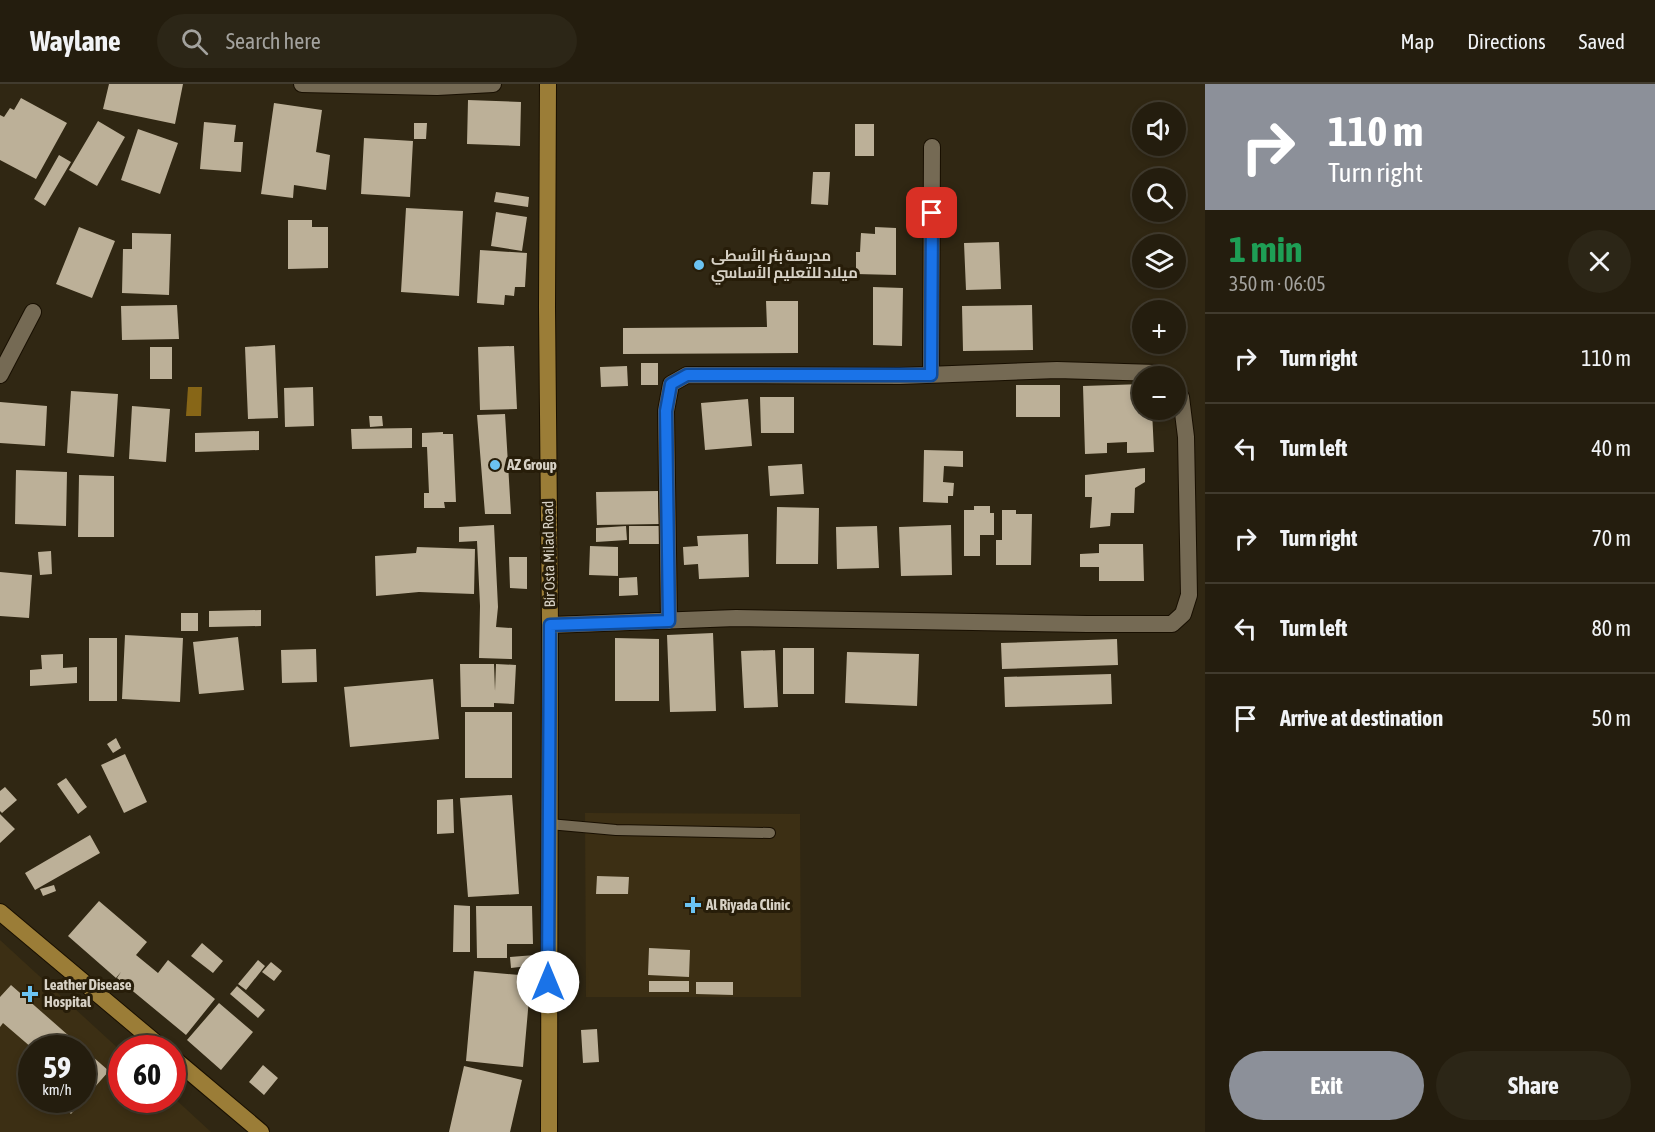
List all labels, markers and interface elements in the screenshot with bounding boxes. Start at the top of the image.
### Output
search box [157,14,577,68]
text: Waylane [30,25,121,57]
icon: search [178,25,211,58]
text: Search here [226,28,321,54]
text: Map [1400,29,1434,53]
text: Directions [1467,29,1546,53]
text: Saved [1579,29,1625,53]
map controls [1132,102,1186,420]
button: sound [1132,102,1186,156]
text: 110 m [1328,107,1423,155]
icon: right [1229,108,1307,186]
text: Turn right [1328,157,1423,188]
button: search [1132,168,1186,222]
pin [906,187,957,238]
icon: arrive [915,196,948,229]
text: 1 min [1229,228,1303,270]
button: close [1568,230,1631,293]
button: layers [1132,234,1186,288]
place label: مدرسة بئر الأسطى ميلاد للتعليم الأساسي [711,247,858,285]
marker: مدرسة بئر الأسطى ميلاد للتعليم الأساسي [692,258,706,272]
text: 350 m · 06:05 [1229,272,1326,295]
button: + [1132,300,1186,354]
icon: right [1229,342,1262,375]
text: Turn right [1280,345,1357,371]
text: 110 m [1581,345,1631,371]
button: − [1132,366,1186,420]
icon: left [1229,432,1262,465]
text: Turn left [1280,435,1347,461]
text: 40 m [1591,435,1631,461]
place label: AZ Group [506,456,557,473]
marker: AZ Group [488,458,502,472]
street label: Bir Osta Milad Road [539,501,558,608]
icon: right [1229,522,1262,555]
text: Turn right [1280,525,1357,551]
text: 70 m [1591,525,1631,551]
icon: left [1229,612,1262,645]
text: Turn left [1280,615,1347,641]
text: 80 m [1591,615,1631,641]
icon: arrive [1229,702,1262,735]
text: Arrive at destination [1280,705,1443,731]
text: 50 m [1591,705,1631,731]
marker: Al Riyada Clinic [684,896,702,914]
place label: Al Riyada Clinic [705,896,790,913]
position arrow [516,950,580,1014]
place label: Leather Disease Hospital [44,976,132,1010]
marker: Leather Disease Hospital [21,985,39,1003]
speed limit sign: 60 [108,1035,186,1113]
text: 59 [43,1050,71,1084]
button: Exit [1229,1051,1424,1120]
button: Share [1436,1051,1631,1120]
text: km/h [42,1081,72,1098]

